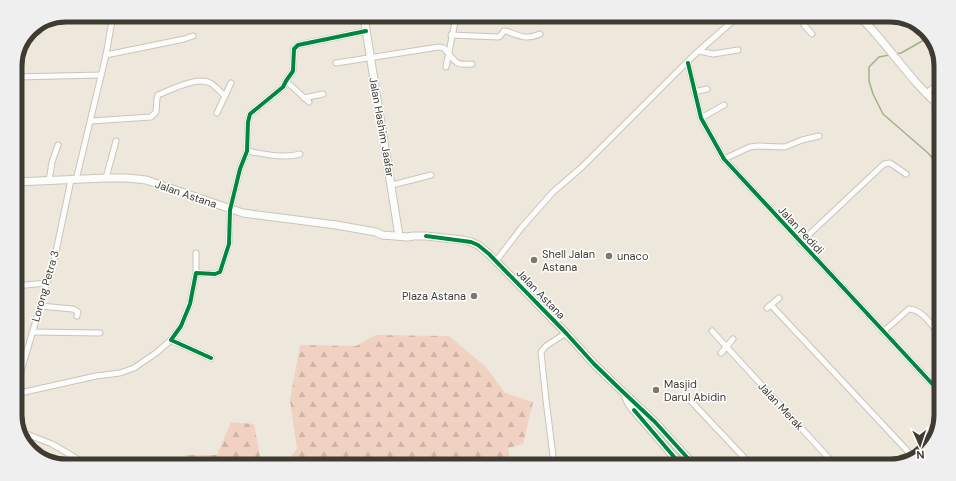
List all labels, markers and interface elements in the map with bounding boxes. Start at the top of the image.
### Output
street label: Jalan Hashim Jaafar [366,76,398,178]
street label: Jalan Astana [153,177,219,211]
street label: Jalan Pedidi [775,203,827,257]
place label: Shell Jalan Astana [542,247,595,274]
street label: Lorong Petra 3 [28,249,62,323]
place label: unaco [617,249,648,263]
marker: unaco [604,251,614,261]
marker: Shell Jalan Astana [529,255,539,265]
street label: Jalan Astana [514,266,568,322]
place label: Plaza Astana [402,289,466,303]
marker: Plaza Astana [469,291,479,301]
place label: Masjid Darul Abidin [664,377,726,404]
street label: Jalan Merak [755,379,807,433]
marker: Masjid Darul Abidin [651,385,661,395]
north arrow [900,425,940,465]
text: N [916,448,925,462]

